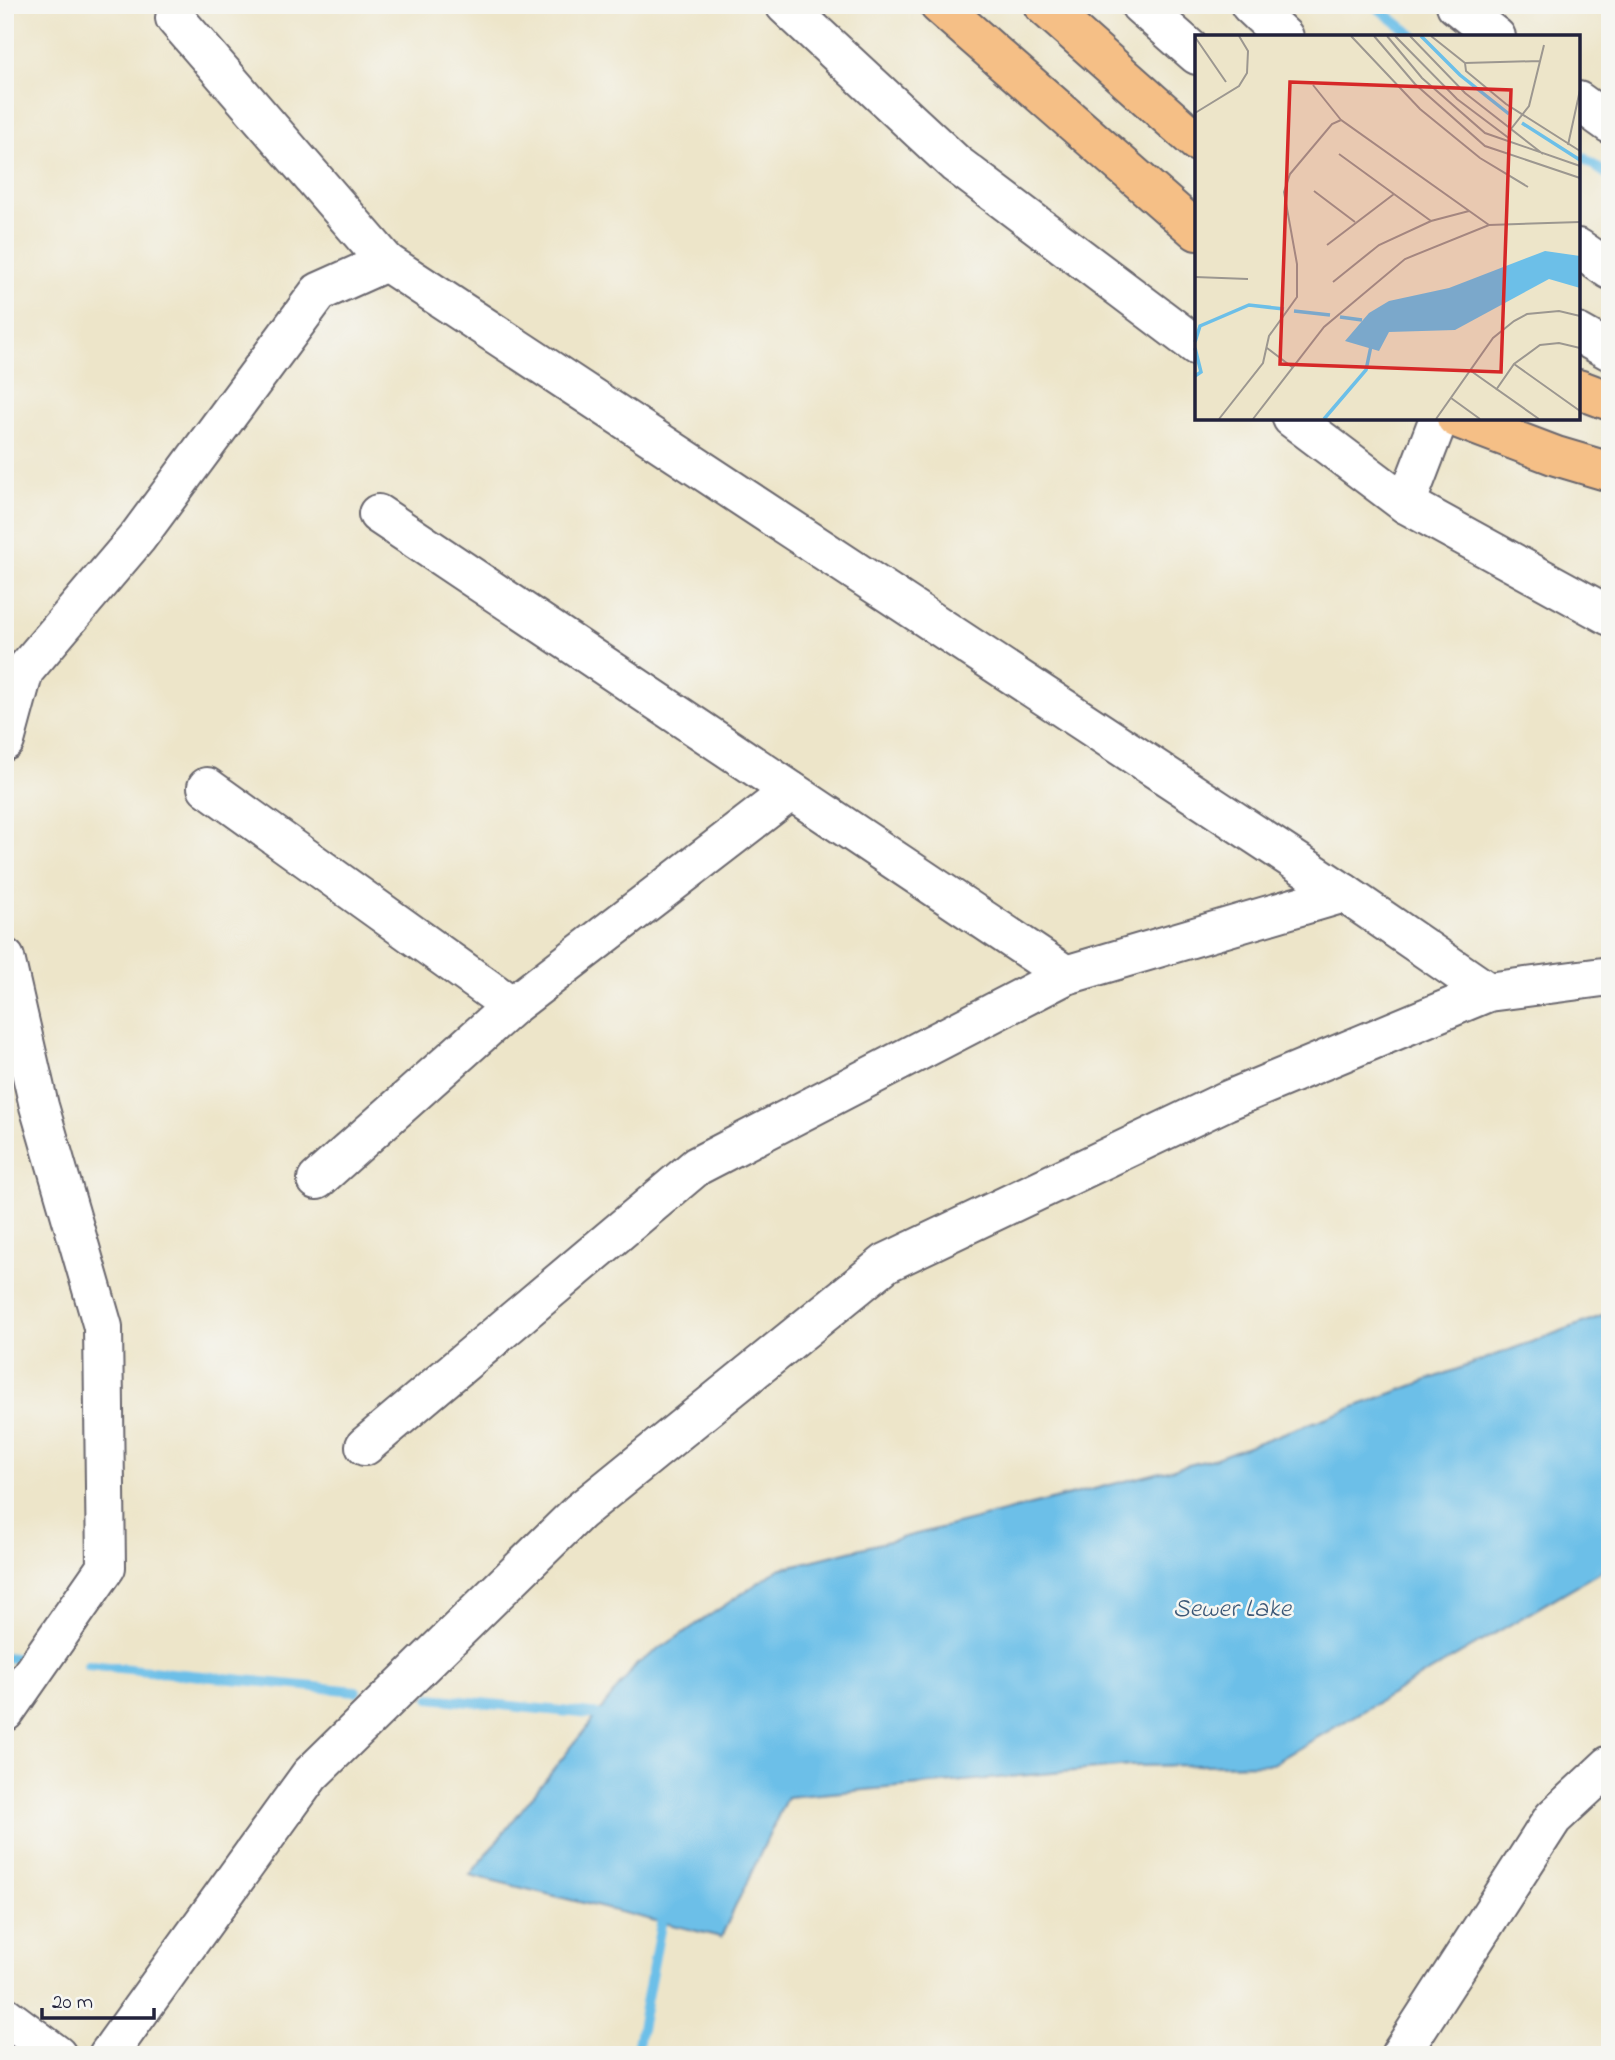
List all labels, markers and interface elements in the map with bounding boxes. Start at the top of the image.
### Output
inset map [1195,35,1580,420]
water label: Sewer Lake [1173,1591,1292,1629]
scale bar [42,1976,154,2020]
text: 20 m [52,1988,93,2018]

